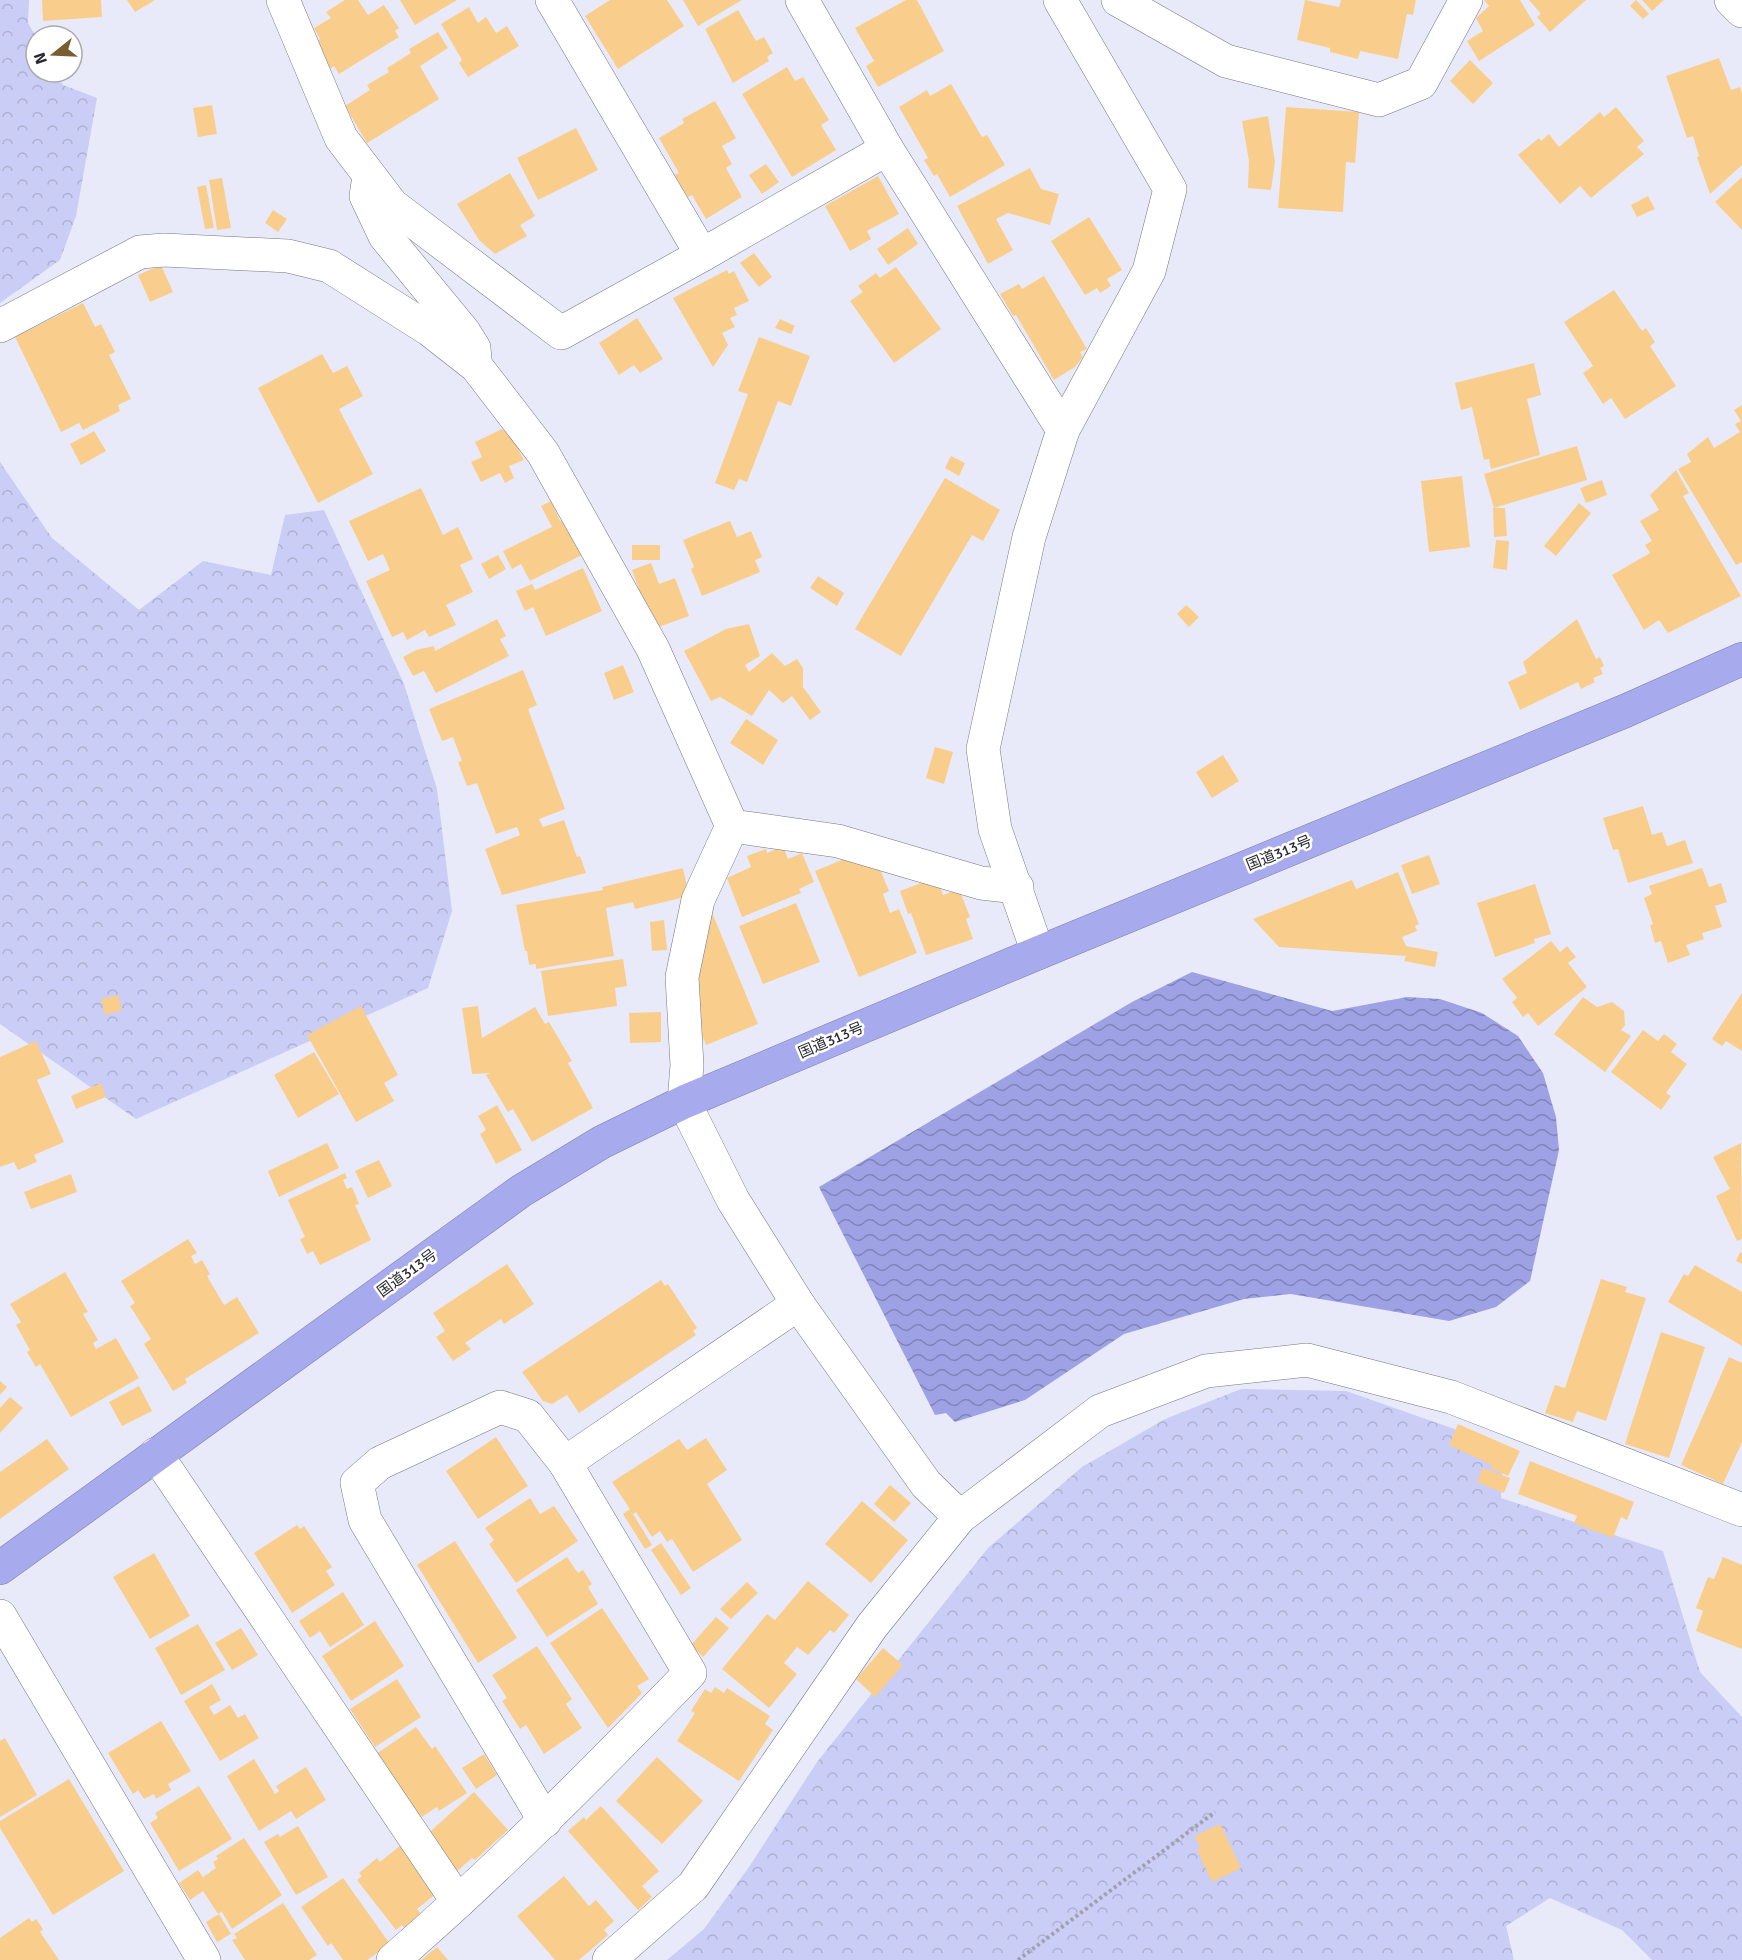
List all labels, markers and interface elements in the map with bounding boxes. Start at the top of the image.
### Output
north arrow [24,24,84,84]
text: N [29,50,52,67]
street label: 国道313号 [1243,832,1315,874]
street label: 国道313号 [796,1018,866,1062]
street label: 国道313号 [374,1245,440,1301]

